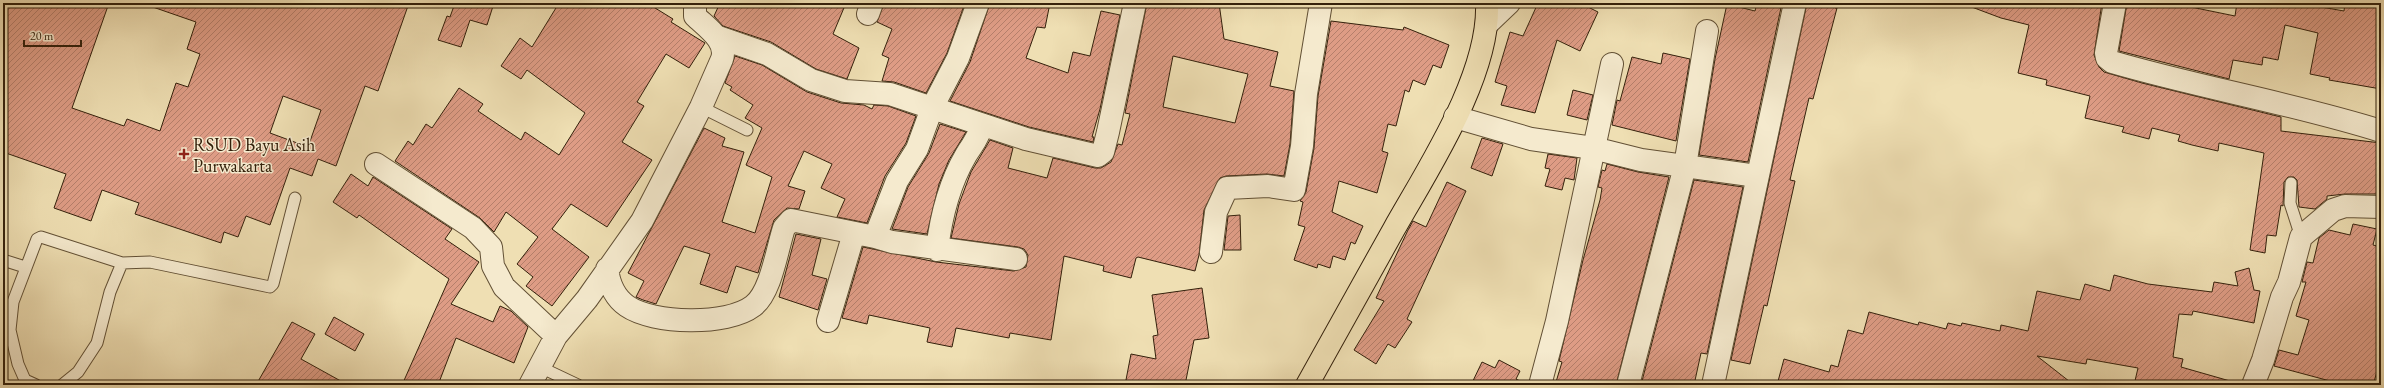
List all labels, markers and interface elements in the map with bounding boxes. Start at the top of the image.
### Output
scale bar [24,22,81,48]
text: 20 m [30,28,54,44]
place label: RSUD Bayu Asih Purwakarta [193,133,315,177]
marker: RSUD Bayu Asih Purwakarta [178,148,190,160]

